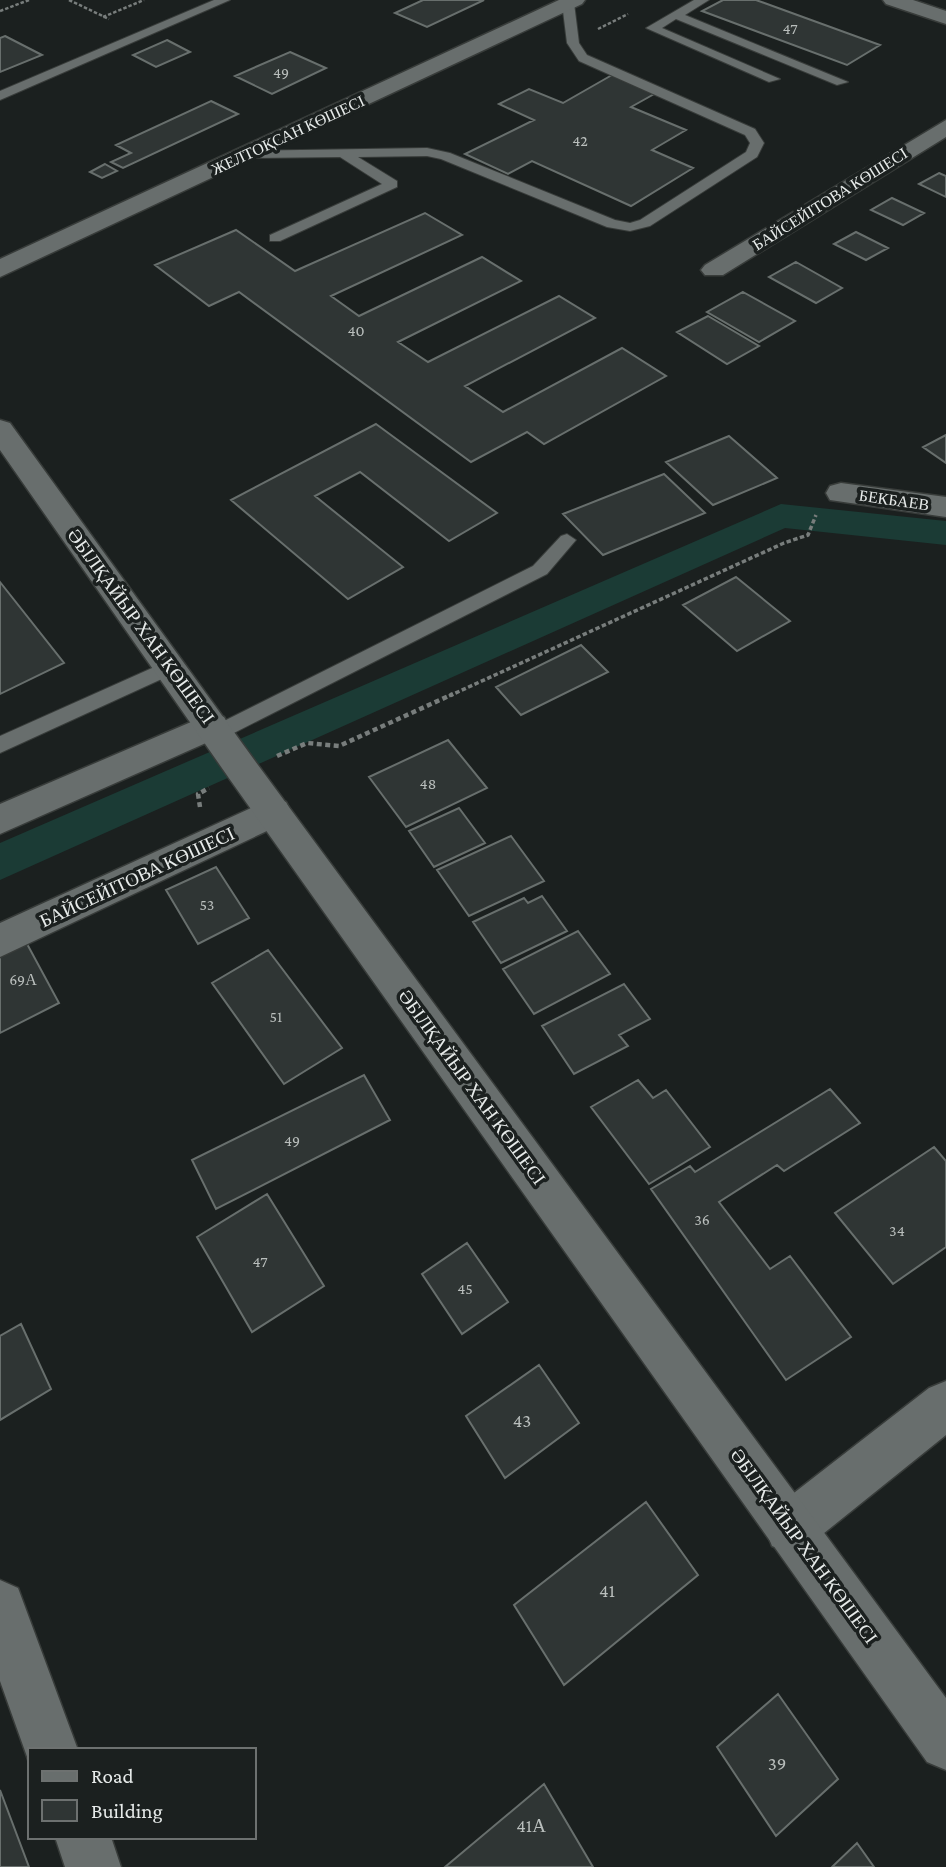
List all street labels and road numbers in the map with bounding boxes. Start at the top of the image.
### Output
street label: ЖЕЛТОҚСАН КӨШЕСІ [209,92,368,179]
street label: БАЙСЕЙІТОВА КӨШЕСІ [749,144,910,254]
street label: БЕКБАЕВ [858,487,930,513]
street label: ӘБІЛҚАЙЫР ХАН КӨШЕСІ [63,525,219,727]
street label: БАЙСЕЙІТОВА КӨШЕСІ [36,823,238,931]
street label: ӘБІЛҚАЙЫР ХАН КӨШЕСІ [394,986,550,1188]
street label: ӘБІЛҚАЙЫР ХАН КӨШЕСІ [726,1445,882,1647]

